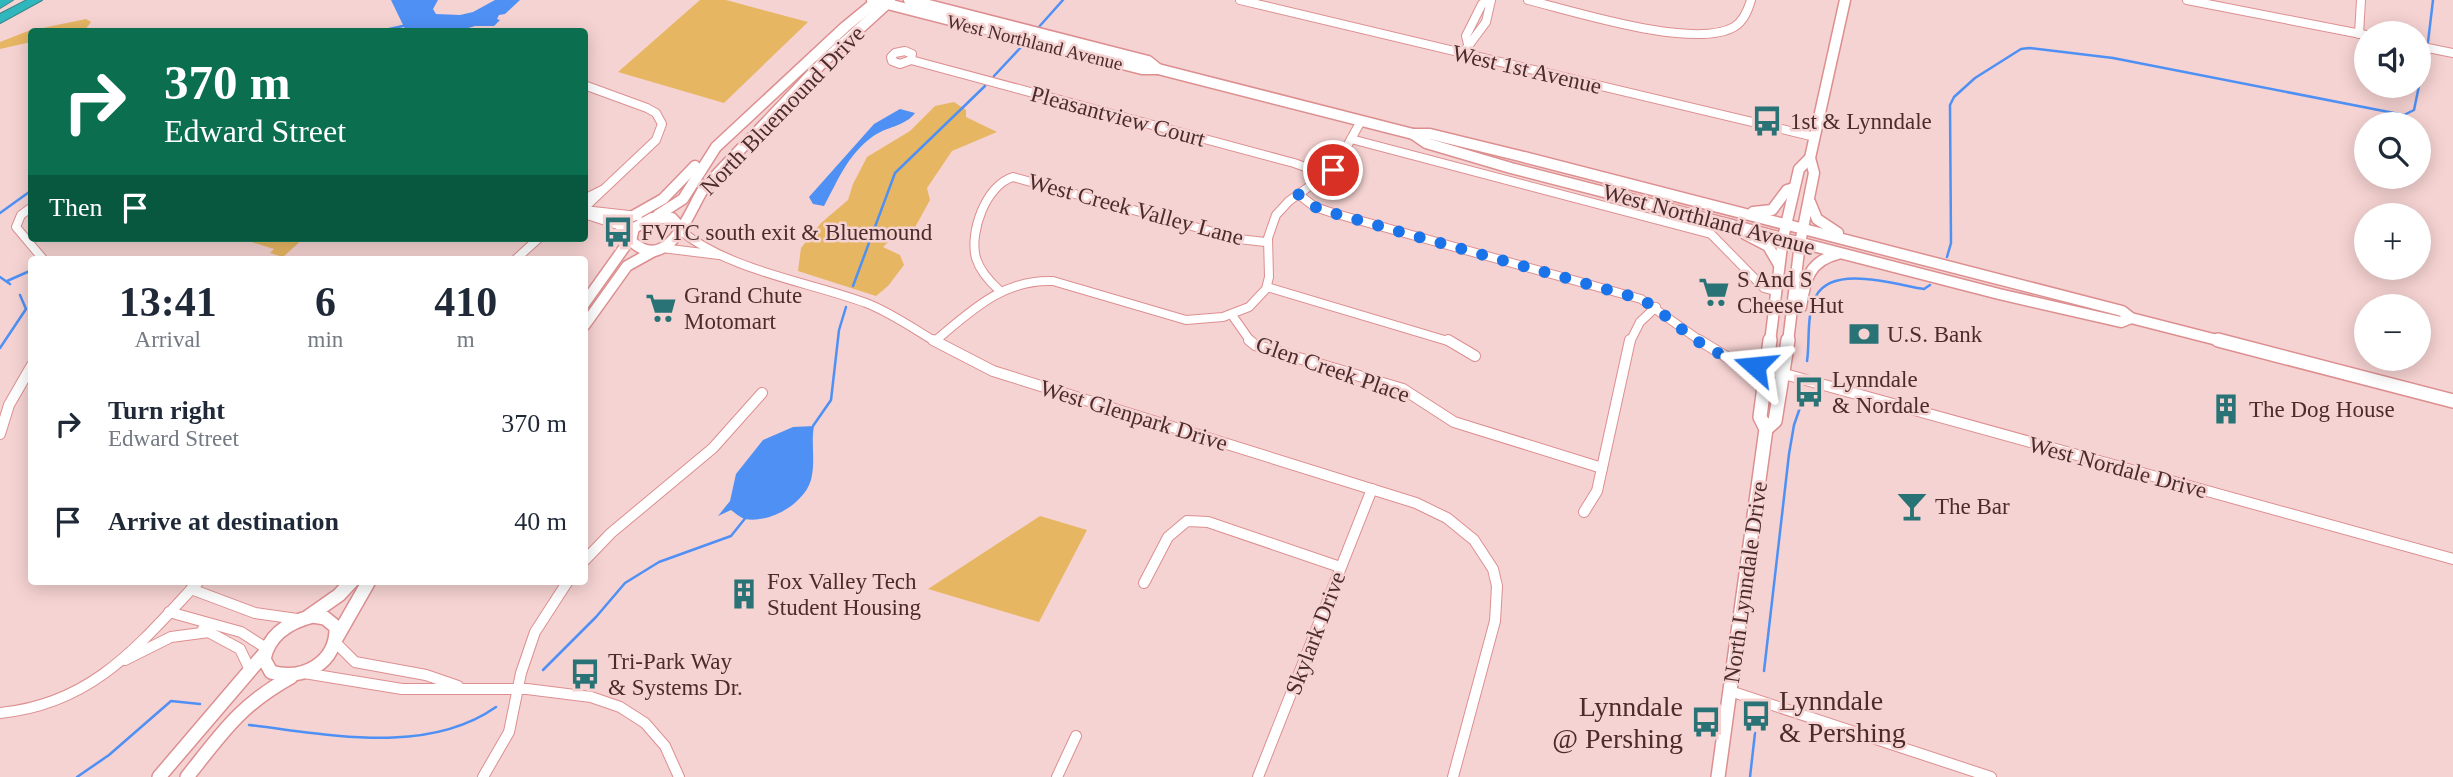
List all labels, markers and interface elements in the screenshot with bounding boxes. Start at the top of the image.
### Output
street label: West Northland Avenue [945,10,1125,75]
street label: North Bluemound Drive [695,21,869,200]
map controls [2354,21,2431,371]
button: sound [2354,21,2431,98]
street label: West 1st Avenue [1450,40,1604,99]
text: 370 m [164,55,291,110]
icon: right [49,56,140,147]
street label: Pleasantview Court [1028,81,1208,152]
bus stop icon: 1st & Lynndale [1750,104,1784,138]
place label: 1st & Lynndale [1790,109,1932,134]
button: search [2354,112,2431,189]
text: Edward Street [164,113,346,149]
pin [1303,140,1363,200]
icon: arrive [1314,151,1352,189]
street label: West Creek Valley Lane [1025,169,1246,250]
street label: West Northland Avenue [1600,179,1818,260]
icon: arrive [116,189,154,227]
text: Then [49,193,102,222]
button: + [2354,203,2431,280]
bus stop icon: FVTC south exit & Bluemound [601,215,635,249]
place label: FVTC south exit & Bluemound [641,220,933,245]
place label: S And S Cheese Hut [1737,267,1844,318]
supermarket icon: S And S Cheese Hut [1697,275,1731,309]
text: 13:41 [119,279,217,325]
text: 6 [315,279,336,325]
text: 410 [434,279,497,325]
place label: Grand Chute Motomart [684,283,802,334]
supermarket icon: Grand Chute Motomart [644,291,678,325]
button: − [2354,294,2431,371]
bank icon: U.S. Bank [1847,317,1881,351]
place label: U.S. Bank [1887,322,1983,347]
text: Arrival [135,327,201,352]
text: min [308,327,343,352]
text: m [457,327,475,352]
position arrow [1718,329,1792,403]
street label: Glen Creek Place [1253,331,1413,407]
place label: Lynndale & Nordale [1832,367,1930,418]
street label: West Glenpark Drive [1037,375,1231,456]
bus stop icon: Lynndale & Nordale [1792,375,1826,409]
building icon: The Dog House [2209,392,2243,426]
text: Turn right [108,396,225,425]
place label: The Dog House [2249,397,2395,422]
icon: right [49,405,87,443]
text: 370 m [501,409,567,438]
text: Edward Street [108,426,239,451]
street label: West Nordale Drive [2026,432,2210,503]
street label: North Lynndale Drive [1719,480,1772,684]
bar icon: The Bar [1895,489,1929,523]
place label: The Bar [1935,494,2010,519]
icon: arrive [49,503,87,541]
text: Arrive at destination [108,507,339,536]
text: 40 m [514,507,567,536]
street label: Skylark Drive [1281,568,1350,698]
place label: Fox Valley Tech Student Housing [767,569,921,620]
building icon: Fox Valley Tech Student Housing [727,577,761,611]
place label: Tri-Park Way & Systems Dr. [608,649,743,700]
bus stop icon: Tri-Park Way & Systems Dr. [568,657,602,691]
place label: Lynndale & Pershing [1779,685,1906,748]
place label: Lynndale @ Pershing [1552,691,1683,754]
bus stop icon: Lynndale & Pershing [1739,699,1773,733]
bus stop icon: Lynndale @ Pershing [1689,705,1723,739]

